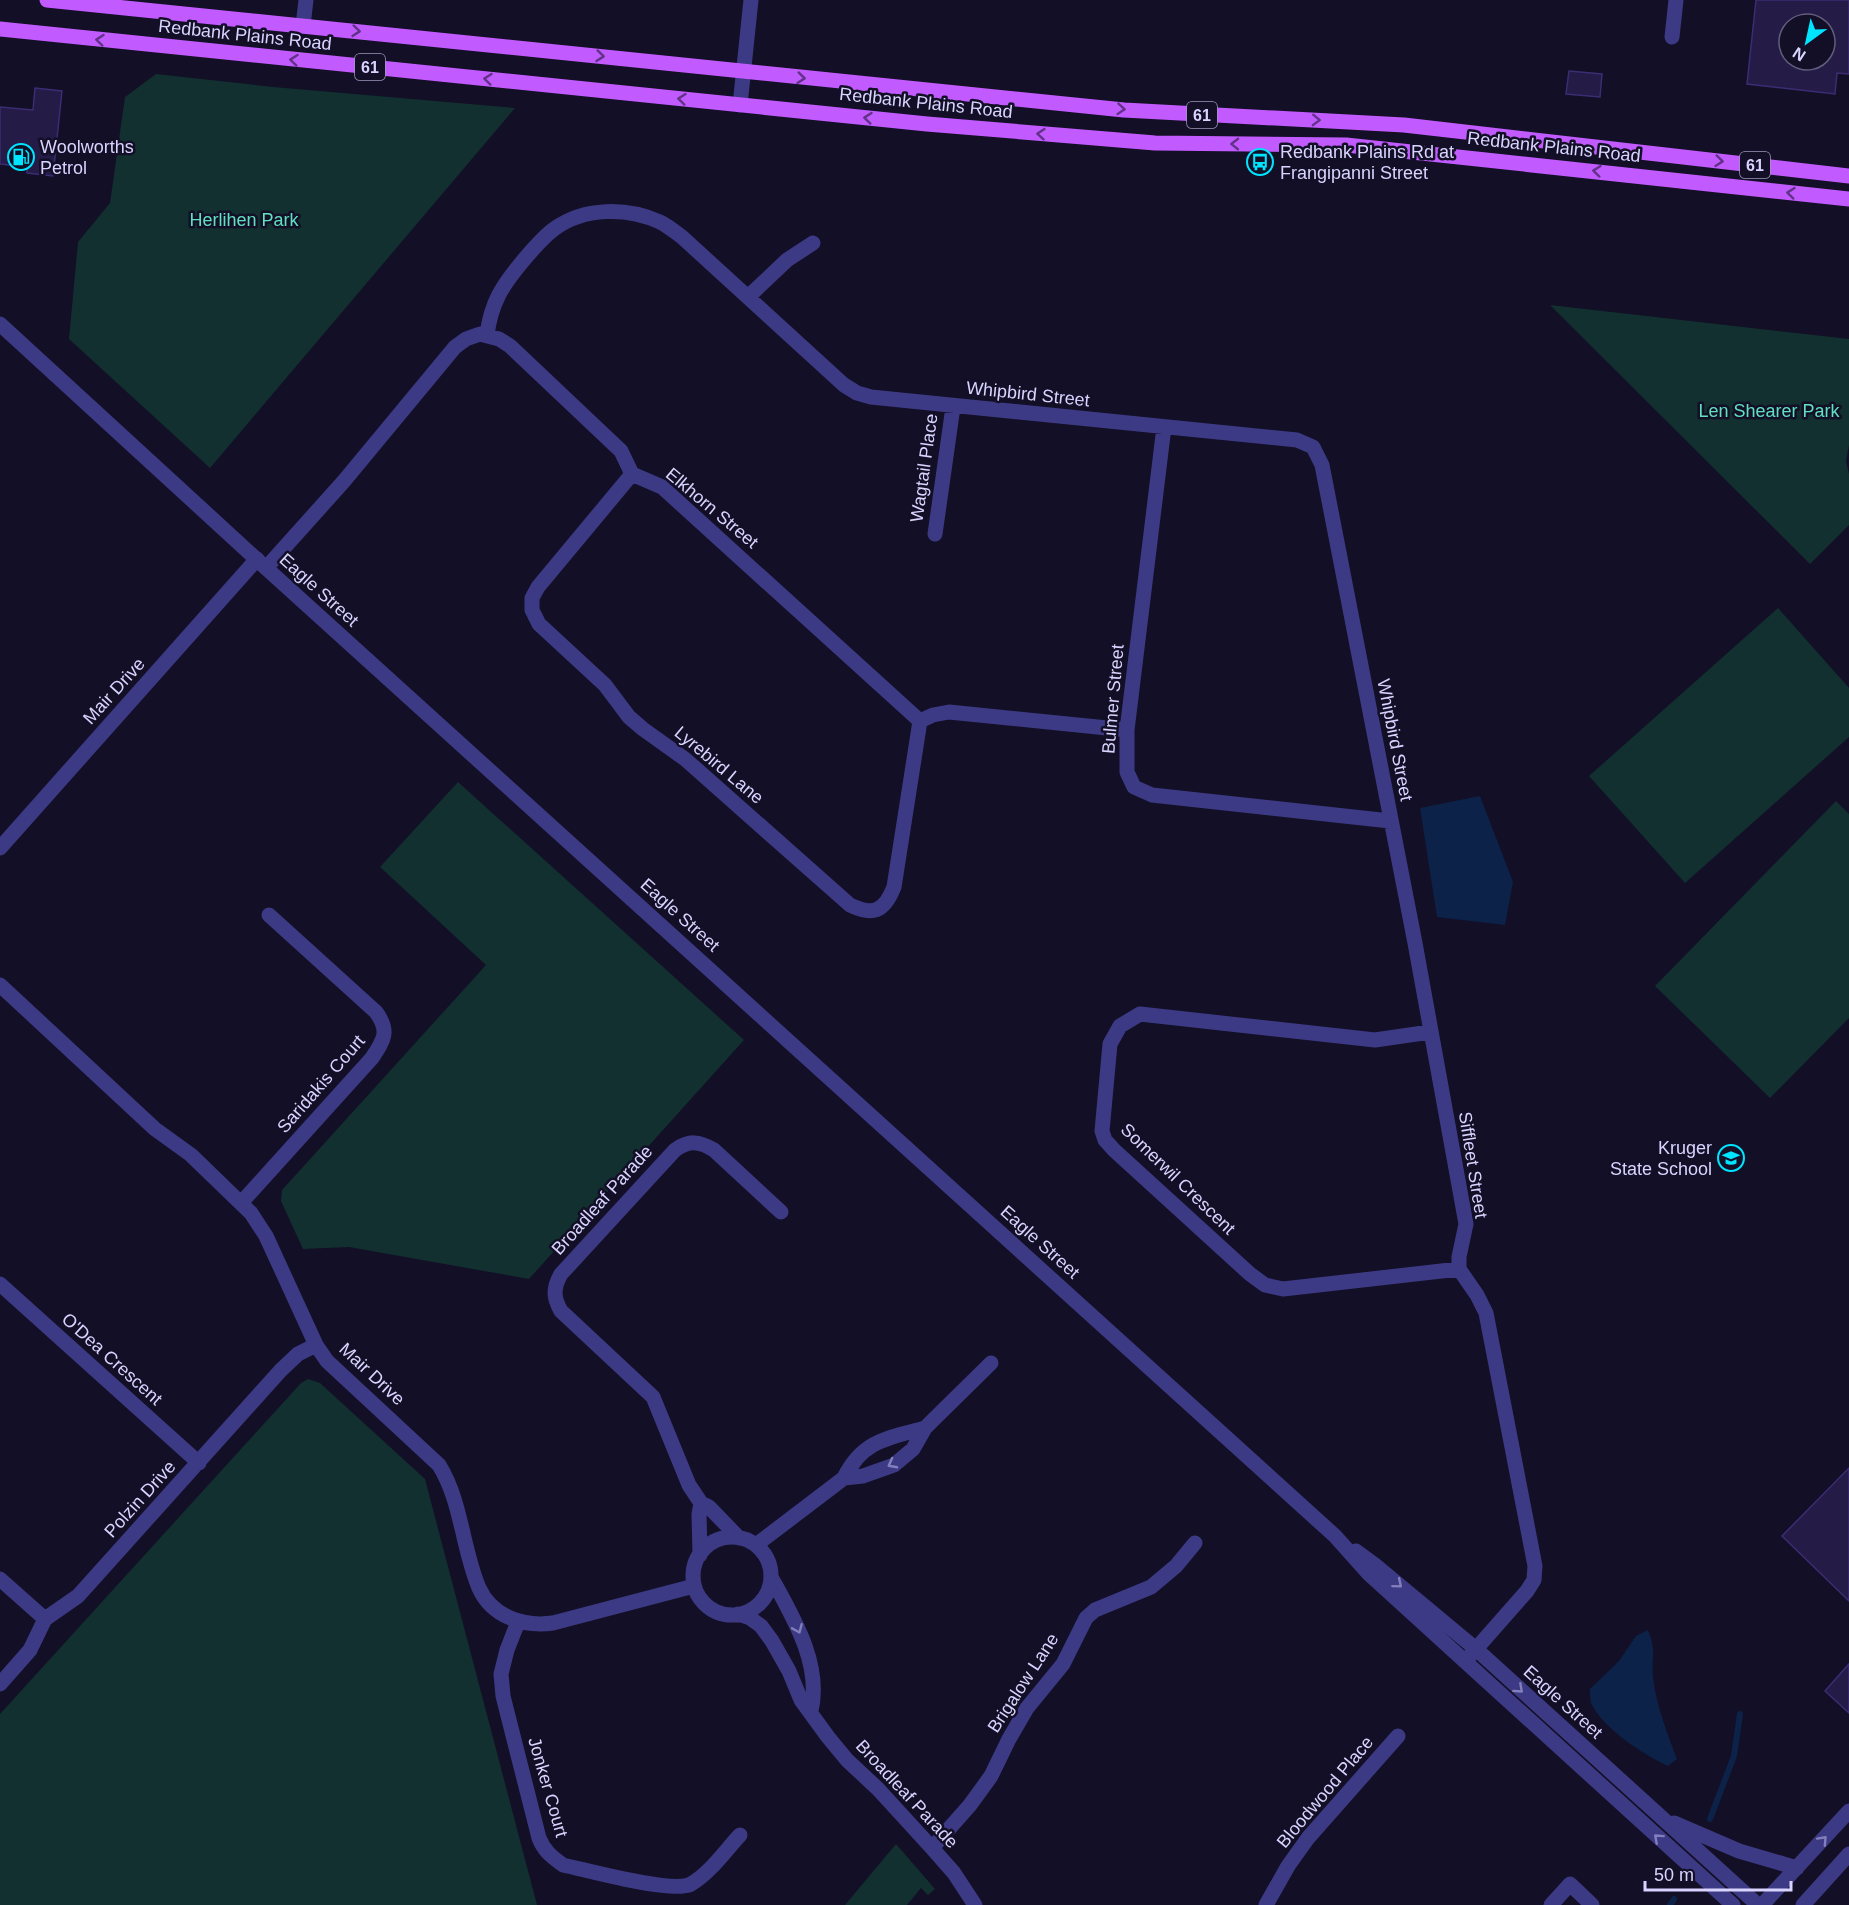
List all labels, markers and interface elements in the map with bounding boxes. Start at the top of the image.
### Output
north arrow [1777,12,1837,72]
street label: Redbank Plains Road [157,16,333,54]
one-way arrow [352,24,361,37]
one-way arrow [95,34,104,47]
text: N [1790,44,1809,64]
one-way arrow [596,49,605,62]
one-way arrow [289,54,298,67]
road number: 61 [355,54,385,80]
one-way arrow [797,71,806,84]
one-way arrow [483,73,492,86]
street label: Redbank Plains Road [838,84,1014,122]
one-way arrow [677,93,686,106]
one-way arrow [1116,102,1125,115]
road number: 61 [1187,102,1217,128]
one-way arrow [864,112,873,125]
one-way arrow [1311,113,1320,126]
one-way arrow [1036,128,1045,141]
street label: Redbank Plains Road [1466,128,1642,166]
place label: Woolworths Petrol [40,137,134,178]
one-way arrow [1231,138,1240,150]
fuel station icon: Woolworths Petrol [6,142,36,172]
place label: Redbank Plains Rd at Frangipanni Street [1280,142,1454,183]
bus stop icon: Redbank Plains Rd at Frangipanni Street [1245,147,1275,177]
road number: 61 [1740,152,1770,178]
one-way arrow [1715,154,1724,167]
one-way arrow [1592,165,1602,178]
one-way arrow [1786,187,1795,199]
park label: Herlihen Park [189,210,300,230]
street label: Whipbird Street [965,378,1091,410]
park label: Len Shearer Park [1698,401,1841,421]
street label: Wagtail Place [906,412,942,524]
street label: Elkhorn Street [662,464,762,552]
street label: Eagle Street [275,549,363,631]
street label: Bulmer Street [1098,643,1128,755]
street label: Mair Drive [79,654,149,728]
street label: Whipbird Street [1373,677,1417,803]
street label: Lyrebird Lane [671,722,767,808]
street label: Eagle Street [636,874,724,956]
street label: Saridakis Court [273,1031,369,1137]
street label: Siffleet Street [1455,1110,1491,1220]
street label: Somerwil Crescent [1117,1119,1239,1239]
place label: Kruger State School [1610,1138,1712,1179]
street label: Broadleaf Parade [548,1141,656,1259]
school or university icon: Kruger State School [1716,1143,1746,1173]
street label: Eagle Street [996,1201,1084,1283]
street label: O'Dea Crescent [58,1309,166,1409]
street label: Mair Drive [335,1339,409,1409]
street label: Polzin Drive [100,1457,180,1541]
one-way arrow [888,1457,898,1468]
one-way arrow [1391,1577,1402,1588]
one-way arrow [791,1622,803,1633]
street label: Brigalow Lane [984,1630,1062,1736]
street label: Eagle Street [1519,1661,1607,1743]
one-way arrow [1512,1682,1523,1693]
street label: Bloodwood Place [1273,1732,1377,1852]
street label: Jonker Court [524,1735,572,1839]
street label: Broadleaf Parade [852,1736,962,1852]
one-way arrow [1654,1834,1665,1845]
one-way arrow [1816,1836,1827,1846]
scale bar [1645,1854,1790,1892]
text: 50 m [1654,1865,1694,1885]

